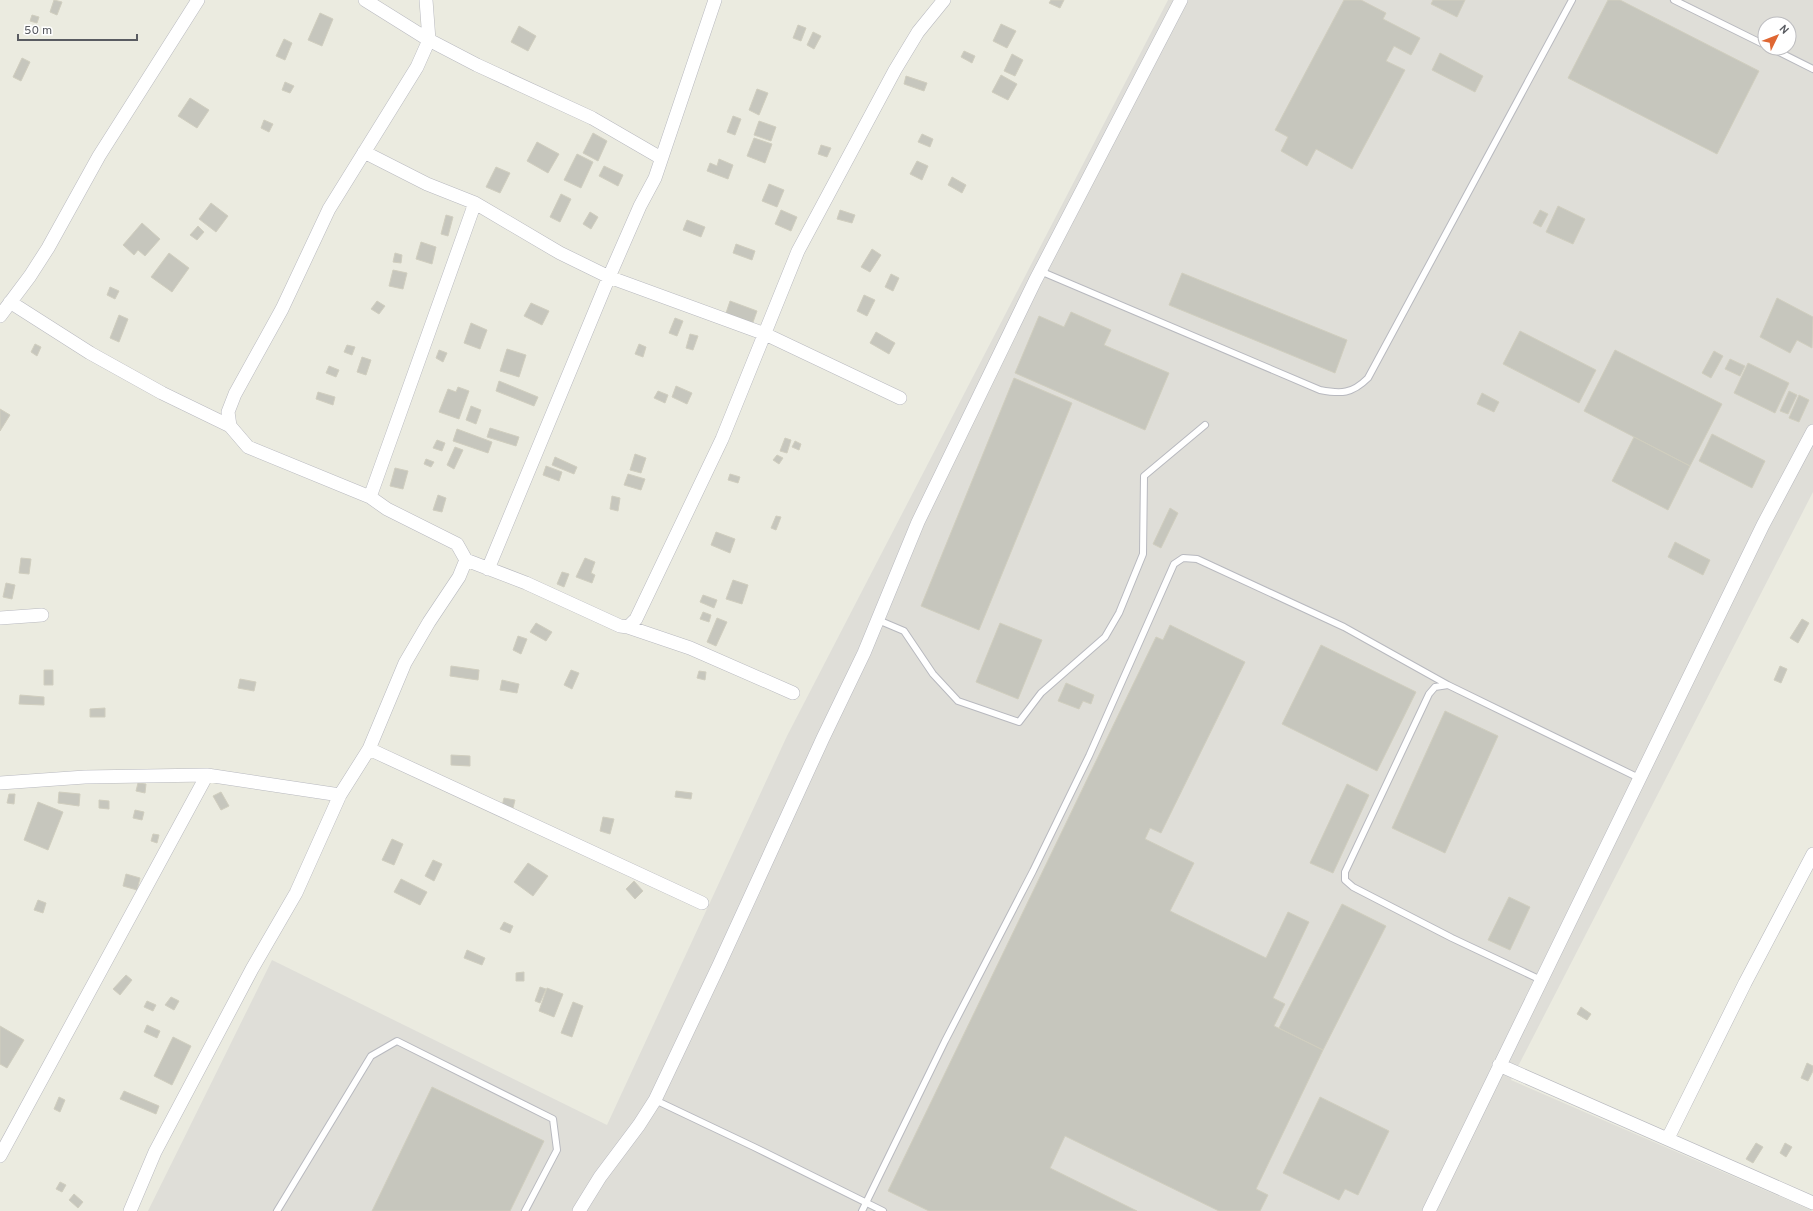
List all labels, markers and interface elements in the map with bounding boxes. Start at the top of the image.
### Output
scale bar [18,16,137,42]
north arrow [1757,16,1797,56]
text: N [1776,22,1791,38]
text: 50 m [24,23,52,39]

